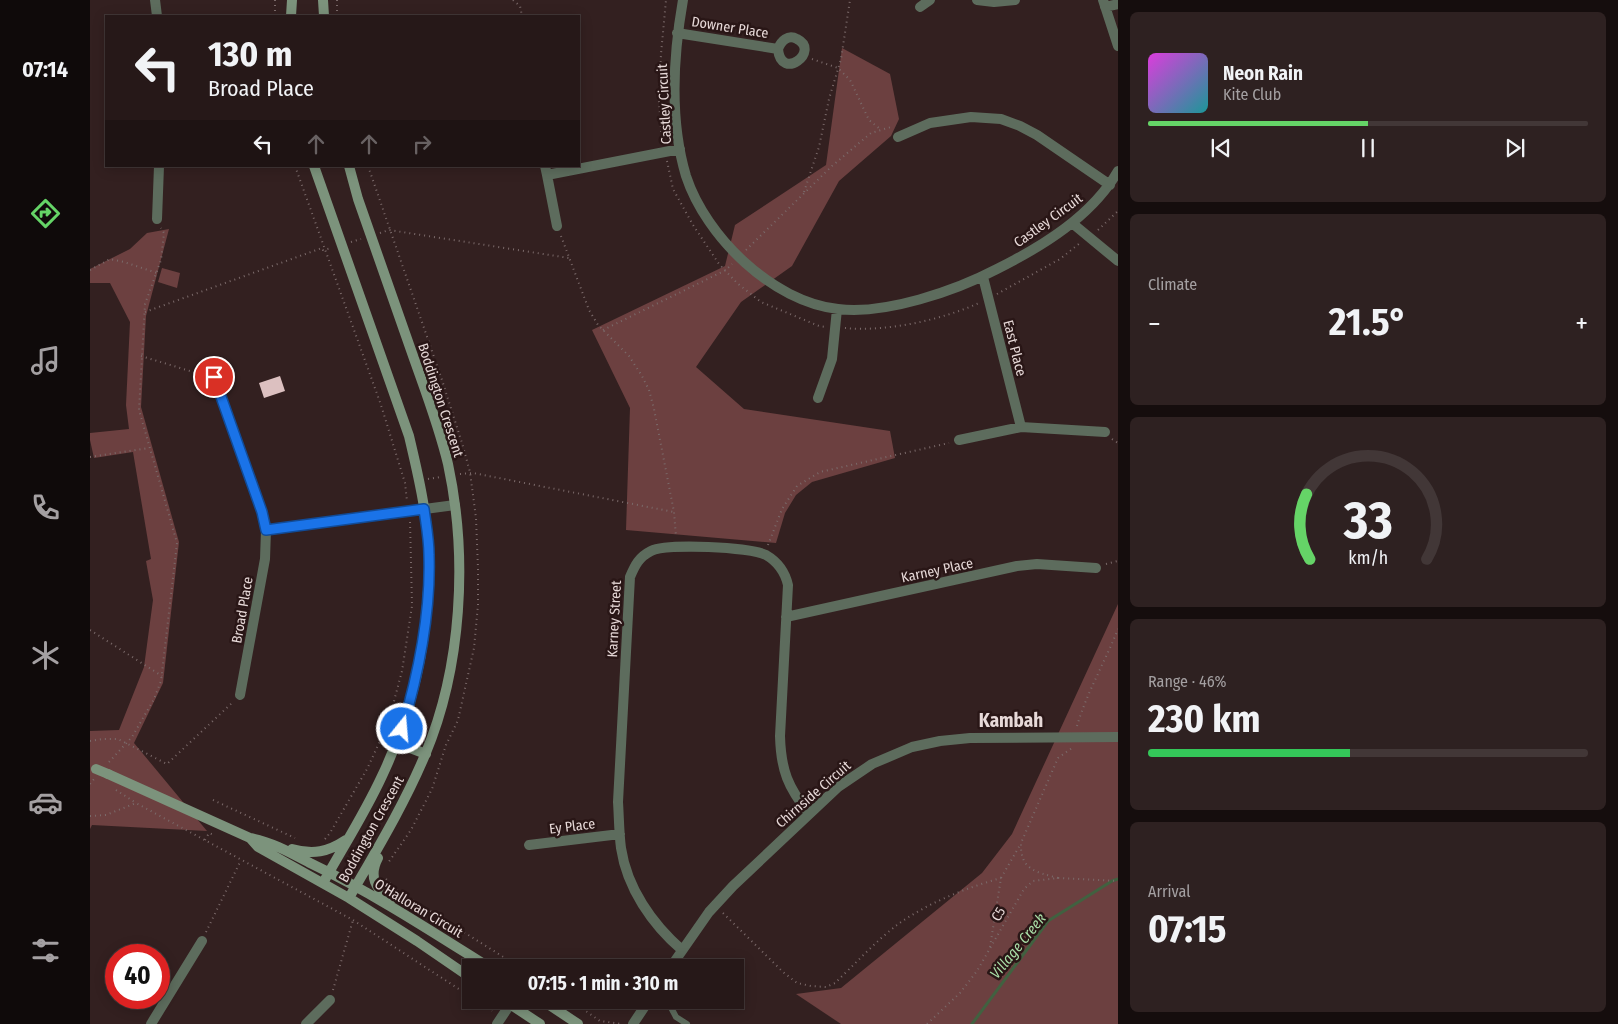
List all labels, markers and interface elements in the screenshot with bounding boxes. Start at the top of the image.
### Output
street label: Downer Place [690,13,770,42]
text: 130 m [208,33,292,75]
icon: left [125,35,190,100]
text: 07:14 [22,56,68,83]
text: Neon Rain [1223,62,1303,85]
street label: Castley Circuit [654,63,675,145]
text: Broad Place [208,75,314,102]
text: Kite Club [1223,85,1281,104]
icon: left [249,130,277,158]
icon: ahead [302,130,330,158]
icon: ahead [355,130,383,158]
icon: right [408,130,436,158]
icon: previous [1207,134,1235,162]
icon: pause [1354,134,1382,162]
icon: next [1501,134,1529,162]
street label: Castley Circuit [1011,190,1086,251]
icon: directions [28,196,63,231]
text: Climate [1148,275,1197,294]
text: 21.5° [1329,299,1407,345]
text: − [1148,307,1161,340]
text: + [1575,307,1588,340]
street label: East Place [999,318,1030,378]
street label: Boddington Crescent [414,341,467,460]
icon: music [28,343,63,378]
pin [193,356,235,398]
icon: arrive [200,363,228,391]
text: 33 [1342,489,1393,552]
icon: phone [28,490,63,525]
text: km/h [1348,547,1388,569]
street label: Karney Place [900,555,975,586]
street label: Broad Place [228,575,257,645]
street label: Karney Street [604,580,625,658]
icon: climate [28,638,63,673]
text: Range · 46% [1148,672,1227,691]
text: 230 km [1148,696,1261,742]
position arrow [375,702,427,754]
district label: Kambah [979,709,1043,732]
street label: Chirnside Circuit [772,757,855,832]
street label: Boddington Crescent [335,773,408,885]
icon: car [28,785,63,820]
street label: Ey Place [548,815,596,838]
street label: O'Halloran Circuit [372,875,466,942]
text: Arrival [1148,882,1190,901]
street label: C5 [988,904,1009,924]
text: 07:15 [1148,906,1226,952]
water label: Village Creek [986,909,1050,982]
icon: filters [28,933,63,968]
speed limit sign: 40 [105,944,170,1009]
text: 07:15 · 1 min · 310 m [528,972,678,995]

